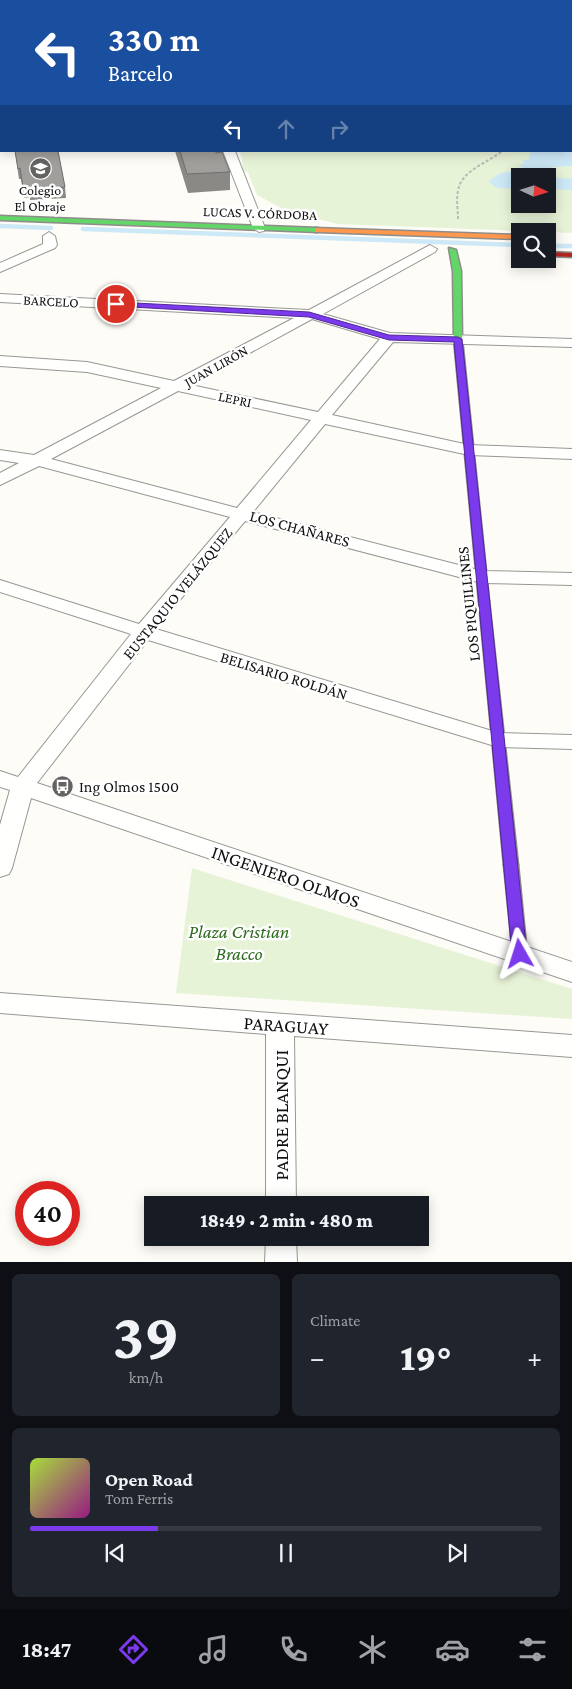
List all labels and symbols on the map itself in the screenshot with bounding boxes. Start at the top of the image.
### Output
school or university icon: Colegio El Obraje [28,156,52,180]
north arrow [511,168,556,212]
place label: Colegio El Obraje [14,182,66,215]
street label: LUCAS V. CÓRDOBA [203,203,317,223]
pin [95,283,137,325]
street label: BARCELO [23,292,79,310]
street label: JUAN LIRÓN [180,342,251,391]
street label: LEPRI [217,388,253,410]
street label: LOS CHAÑARES [248,507,352,550]
street label: EUSTAQUIO VELÁZQUEZ [119,524,236,662]
street label: LOS PIQUILLINES [454,546,483,662]
street label: BELISARIO ROLDÁN [218,648,349,703]
bus stop icon: Ing Olmos 1500 [51,774,75,798]
place label: Ing Olmos 1500 [79,778,179,796]
street label: INGENIERO OLMOS [209,841,363,912]
park label: Plaza Cristian Bracco [189,921,289,964]
position arrow [493,927,545,979]
street label: PARAGUAY [243,1012,330,1039]
street label: PADRE BLANQUI [271,1050,292,1180]
speed limit sign: 40 [15,1181,80,1246]

